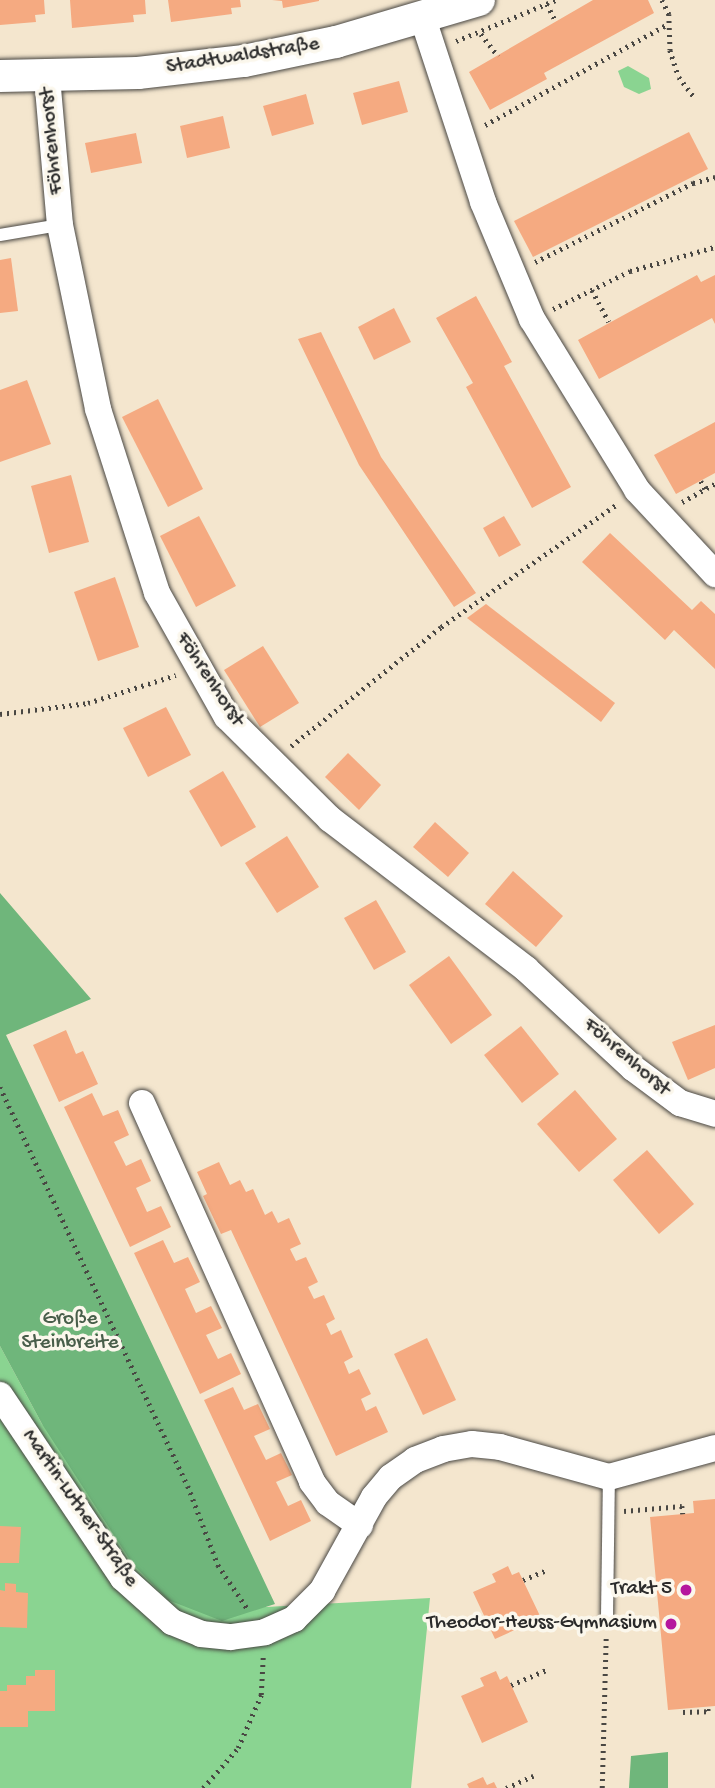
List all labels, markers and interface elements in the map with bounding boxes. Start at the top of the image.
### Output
street label: Stadtwaldstraße [165,32,321,82]
street label: Föhrenhorst [36,87,70,195]
street label: Föhrenhorst [169,628,249,732]
street label: Föhrenhorst [577,1013,675,1103]
park label: Große Steinbreite [21,1307,119,1357]
street label: Martin-Luther-Straße [15,1425,143,1593]
place label: Trakt 5 [611,1577,672,1603]
marker: Trakt 5 [678,1582,694,1598]
place label: Theodor-Heuss-Gymnasium [427,1611,657,1637]
marker: Theodor-Heuss-Gymnasium [663,1616,679,1632]

